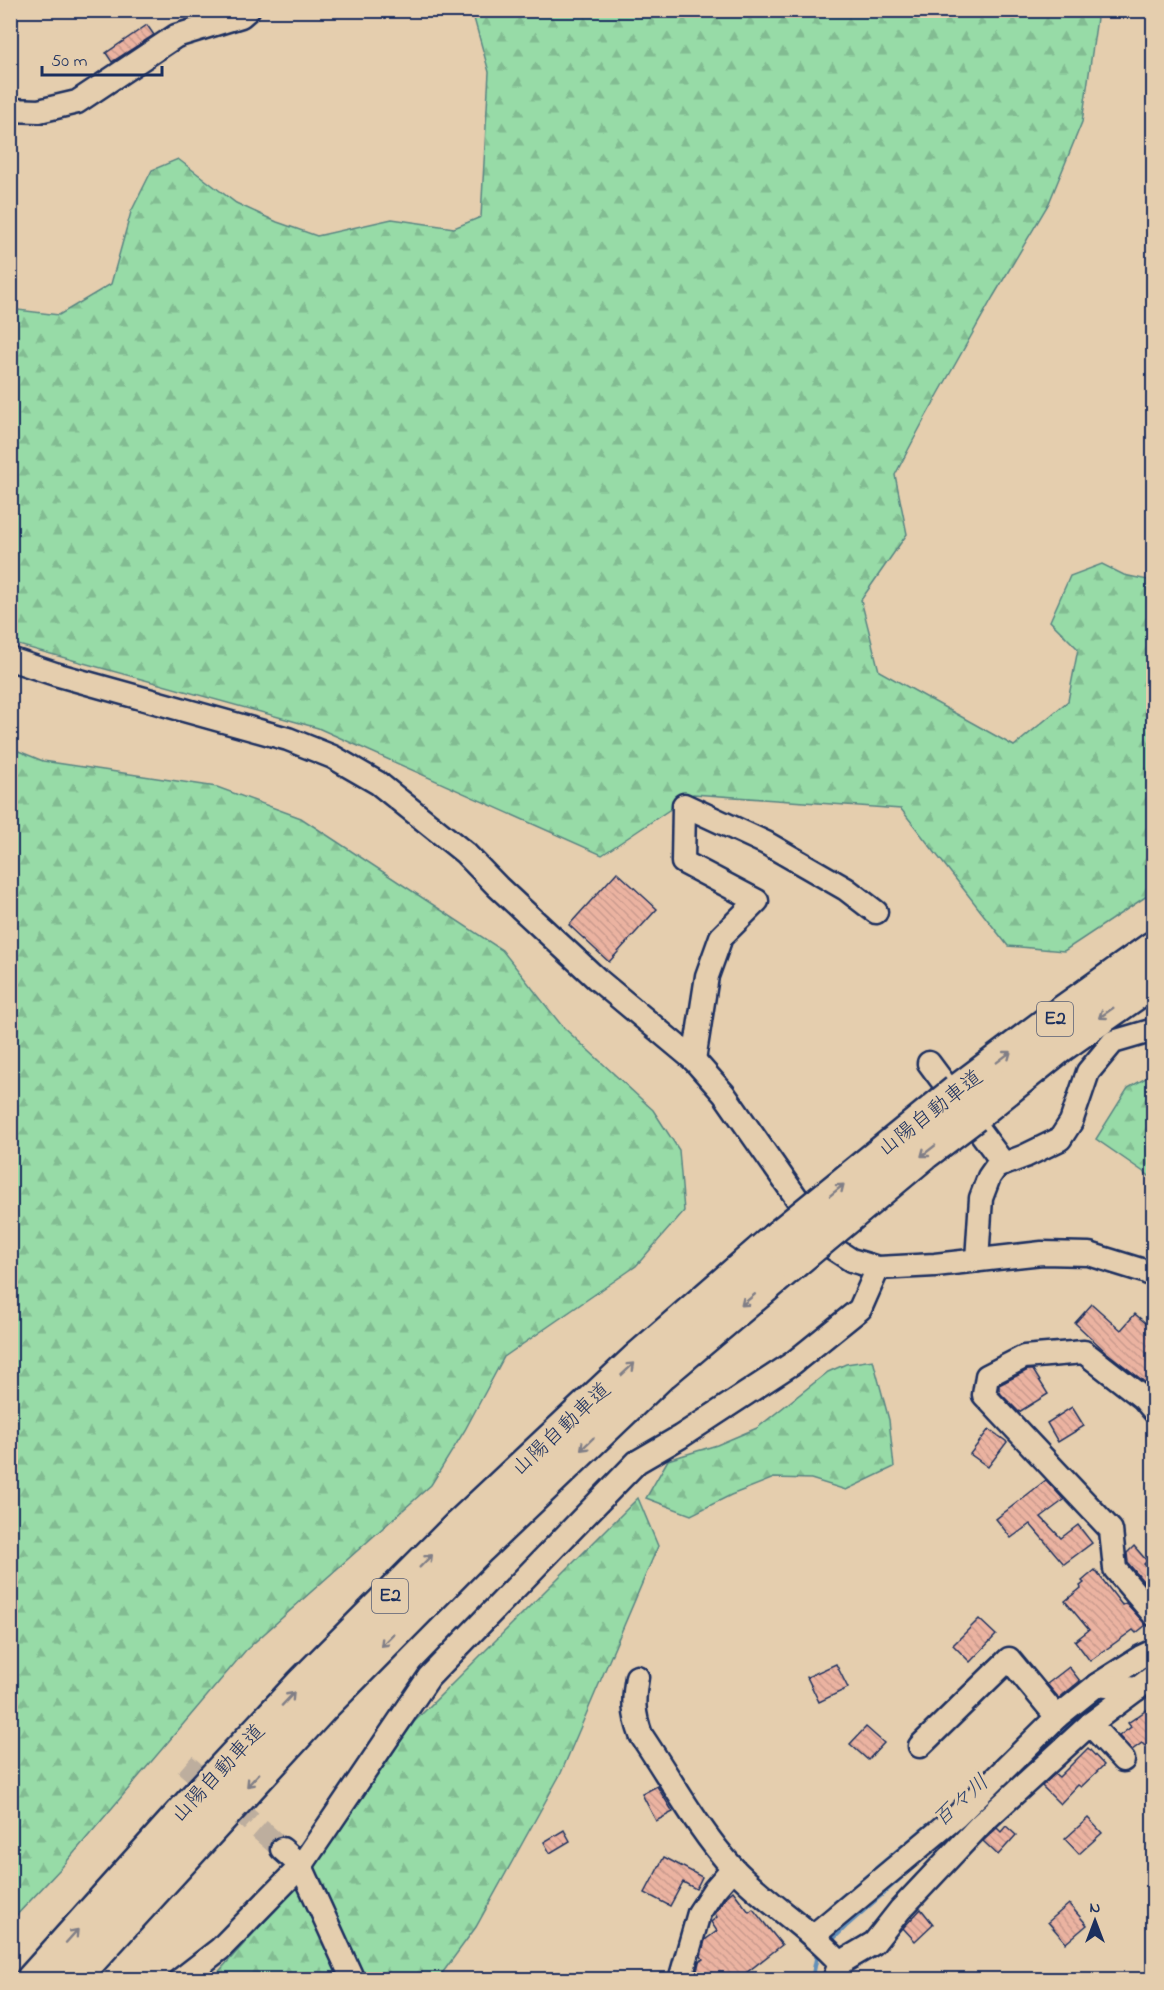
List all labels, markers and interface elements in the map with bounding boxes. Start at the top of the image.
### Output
scale bar [42,39,162,77]
text: 50 m [51,49,88,75]
road number: E2 [1037,1002,1073,1036]
one-way arrow [1098,1007,1114,1019]
one-way arrow [996,1051,1012,1064]
street label: 山陽自動車道 [872,1063,990,1165]
one-way arrow [920,1144,936,1157]
one-way arrow [828,1183,844,1196]
one-way arrow [740,1294,756,1307]
one-way arrow [620,1362,635,1376]
street label: 山陽自動車道 [506,1376,618,1484]
one-way arrow [579,1437,594,1451]
one-way arrow [418,1553,433,1568]
road number: E2 [372,1579,408,1613]
one-way arrow [380,1632,395,1647]
one-way arrow [281,1692,295,1707]
street label: 山陽自動車道 [165,1718,273,1830]
water label: 百々川 [927,1768,997,1836]
one-way arrow [245,1773,260,1788]
north arrow [1065,1891,1125,1951]
text: N [1090,1896,1101,1920]
one-way arrow [65,1929,79,1944]

